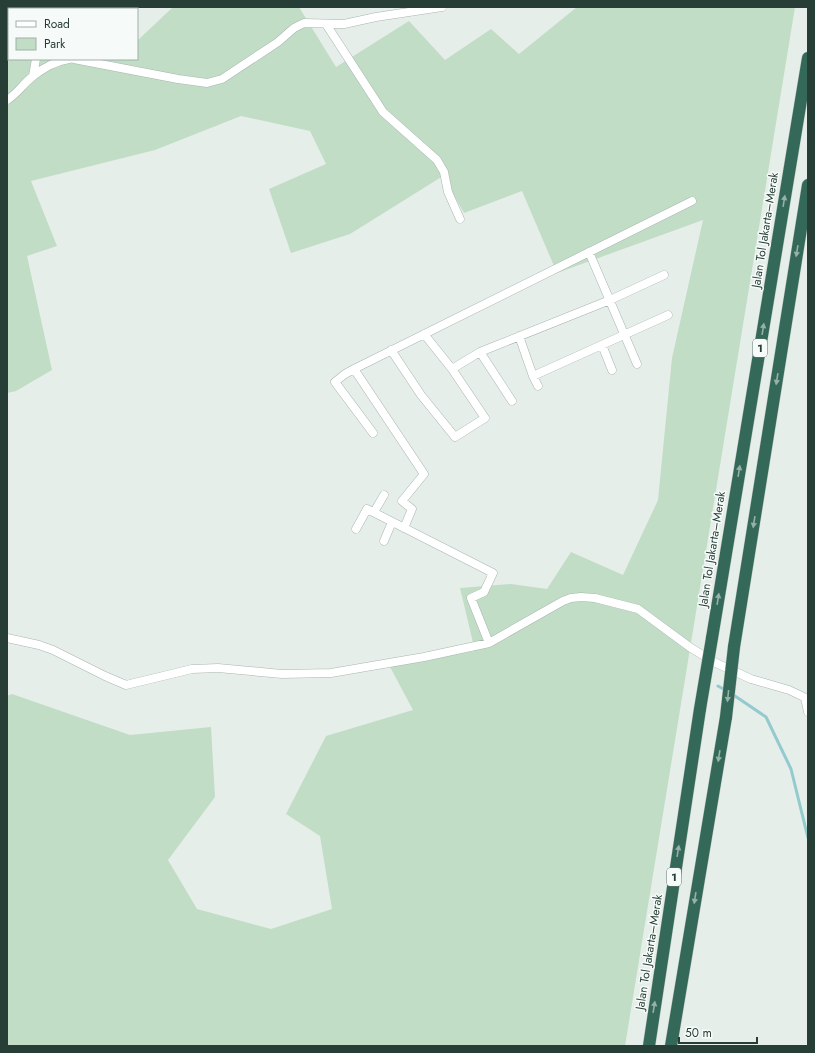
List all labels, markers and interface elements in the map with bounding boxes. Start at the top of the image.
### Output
legend [8,8,138,60]
text: Road [44,15,70,33]
text: Park [44,35,66,53]
street label: Jalan Tol Jakarta–Merak [747,170,783,291]
one-way arrow [781,195,787,207]
one-way arrow [794,245,800,257]
one-way arrow [760,323,766,335]
road number: 1 [753,339,767,357]
one-way arrow [774,373,780,385]
one-way arrow [736,465,742,477]
street label: Jalan Tol Jakarta–Merak [694,489,730,610]
one-way arrow [751,515,757,528]
one-way arrow [715,593,721,606]
one-way arrow [725,690,731,702]
one-way arrow [716,750,722,762]
one-way arrow [675,845,681,857]
road number: 1 [667,868,681,886]
street label: Jalan Tol Jakarta–Merak [631,892,667,1013]
one-way arrow [692,892,698,904]
one-way arrow [651,1001,657,1014]
scale bar [679,1019,757,1045]
text: 50 m [685,1024,712,1042]

